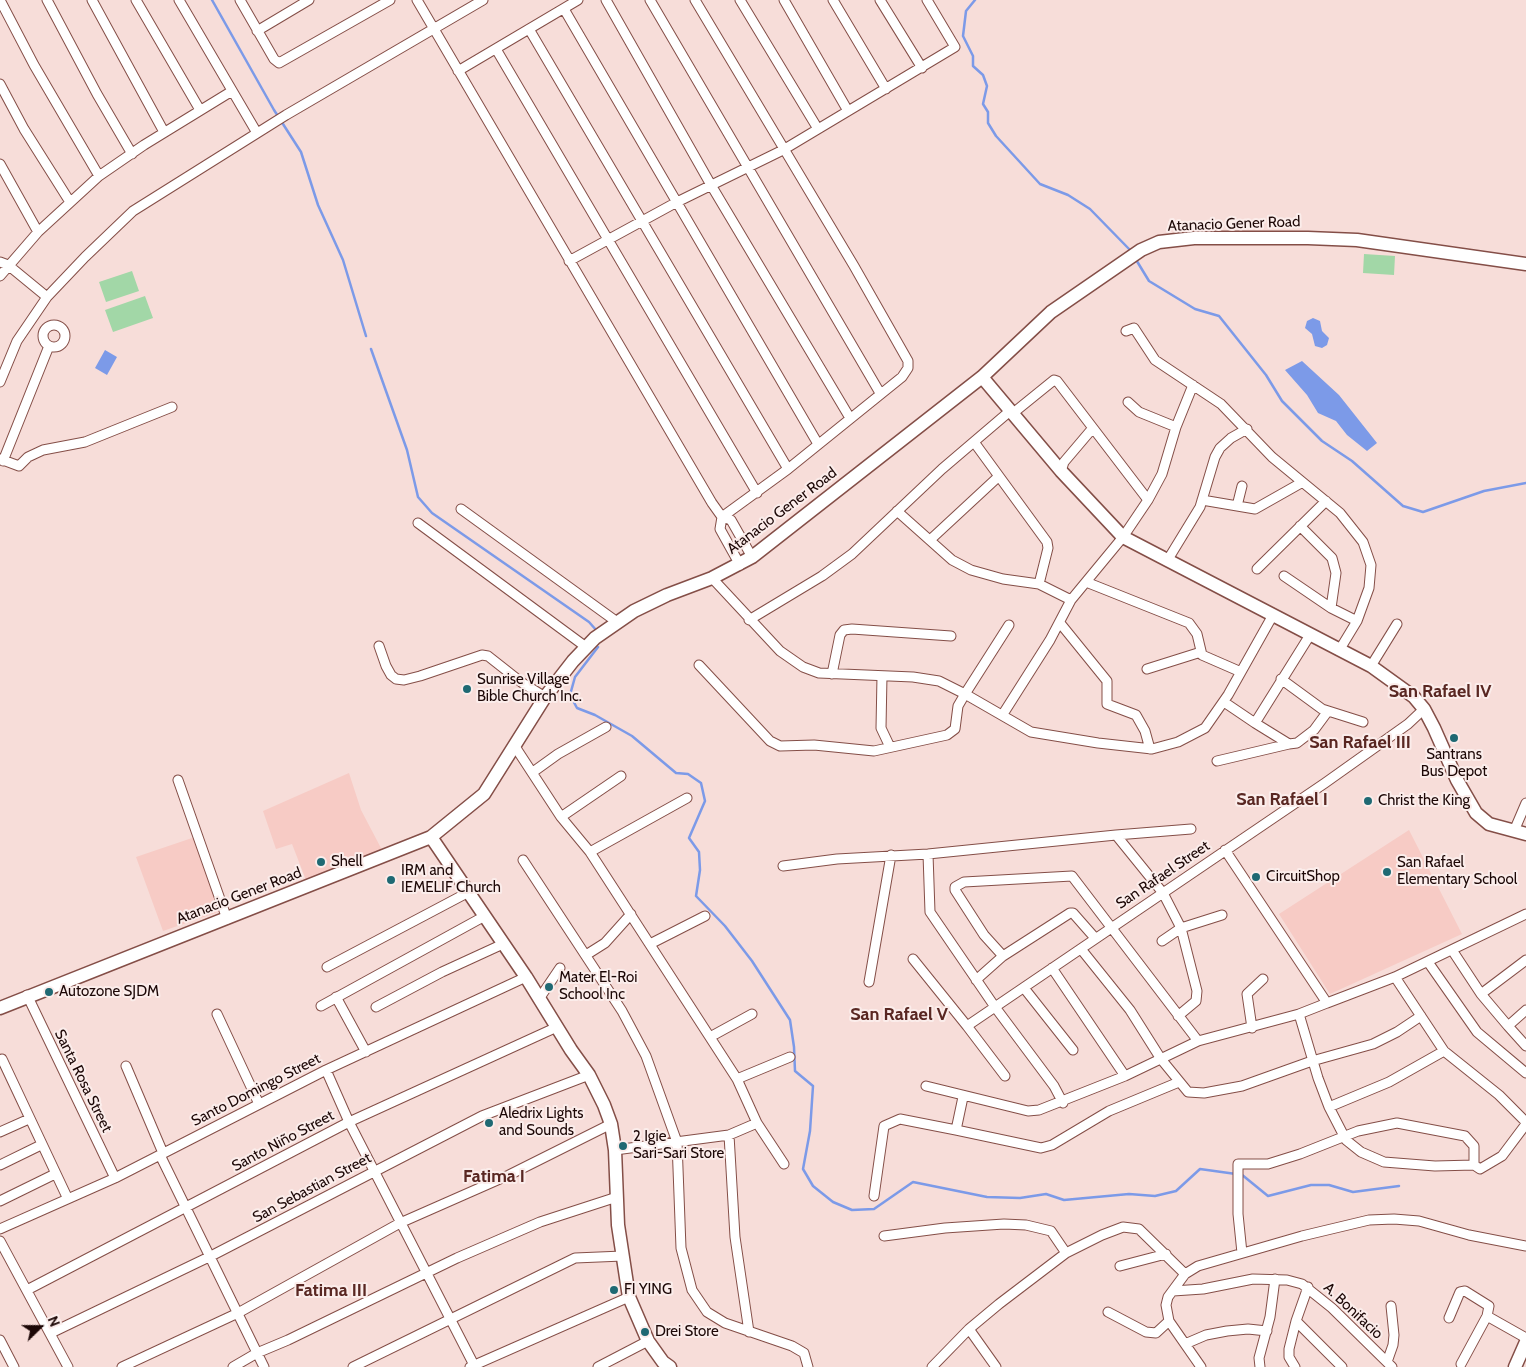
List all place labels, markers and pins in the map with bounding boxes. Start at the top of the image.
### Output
place label: Sunrise Village Bible Church Inc. [477,671,582,706]
marker: Sunrise Village Bible Church Inc. [461,683,473,695]
marker: Santrans Bus Depot [1448,732,1460,744]
place label: Santrans Bus Depot [1421,746,1487,781]
place label: Christ the King [1378,792,1470,810]
marker: Christ the King [1362,795,1374,807]
place label: Shell [331,853,363,871]
place label: San Rafael Elementary School [1397,854,1517,889]
marker: Shell [315,856,327,868]
place label: IRM and IEMELIF Church [401,862,501,897]
marker: San Rafael Elementary School [1381,866,1393,878]
place label: CircuitShop [1266,868,1340,886]
marker: CircuitShop [1250,871,1262,883]
marker: IRM and IEMELIF Church [385,874,397,886]
place label: Mater El-Roi School Inc [559,969,637,1004]
marker: Mater El-Roi School Inc [543,981,555,993]
place label: Autozone SJDM [59,983,159,1001]
marker: Autozone SJDM [43,986,55,998]
place label: Aledrix Lights and Sounds [499,1105,583,1140]
marker: Aledrix Lights and Sounds [483,1117,495,1129]
place label: 2 Igie Sari-Sari Store [633,1128,724,1163]
marker: 2 Igie Sari-Sari Store [617,1140,629,1152]
place label: FI YING [624,1281,672,1299]
marker: FI YING [608,1284,620,1296]
place label: Drei Store [655,1323,719,1341]
marker: Drei Store [639,1326,651,1338]

